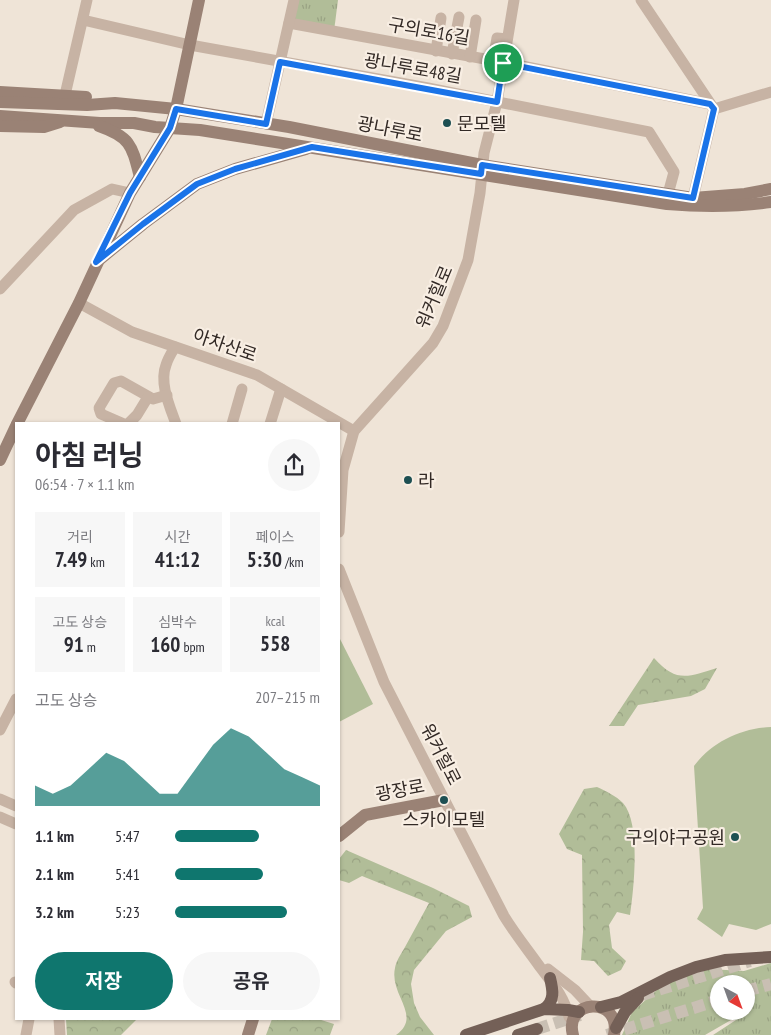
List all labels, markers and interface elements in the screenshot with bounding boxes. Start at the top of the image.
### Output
street label: 구의로16길 [386,13,472,49]
pin [482,42,524,84]
street label: 광나루로48길 [362,48,464,88]
icon: arrive [489,49,517,77]
street label: 광나루로 [355,111,425,147]
place label: 문모텔 [457,112,507,135]
marker: 문모텔 [441,117,453,129]
street label: 워커힐로 [410,262,458,332]
street label: 아차산로 [190,323,260,367]
text: 아침 러닝 [35,436,144,473]
button: share [268,439,320,491]
place label: 라 [418,469,435,492]
text: 06:54 · 7 × 1.1 km [35,474,135,494]
marker: 라 [402,474,414,486]
text: 거리 [67,528,93,546]
text: 시간 [165,528,190,546]
text: 페이스 [256,528,294,546]
text: 7.49 [55,546,87,573]
text: 41:12 [155,546,200,573]
text: 5:30 [247,546,282,573]
text: km [87,553,105,571]
text: /km [282,553,304,571]
text: kcal [266,612,285,630]
text: 고도 상승 [53,613,107,631]
text: 심박수 [158,613,197,631]
text: 558 [260,630,290,657]
text: 91 [64,631,84,658]
text: 160 [150,631,180,658]
text: m [84,638,96,656]
text: bpm [180,638,205,656]
text: 207–215 m [255,687,320,707]
text: 고도 상승 [35,690,97,710]
street label: 워커힐로 [416,719,466,789]
street label: 광장로 [373,774,427,806]
marker: 스카이모텔 [438,794,450,806]
place label: 스카이모텔 [403,808,485,831]
text: 1.1 km [35,826,74,846]
text: 5:47 [115,826,140,846]
place label: 구의야구공원 [626,826,725,849]
marker: 구의야구공원 [729,831,741,843]
text: 2.1 km [35,864,74,884]
text: 5:41 [115,864,140,884]
text: 3.2 km [35,902,74,922]
text: 5:23 [115,902,140,922]
button: 저장 [35,952,173,1010]
button: 공유 [183,952,320,1010]
north arrow [710,975,755,1020]
map controls [710,975,755,1020]

